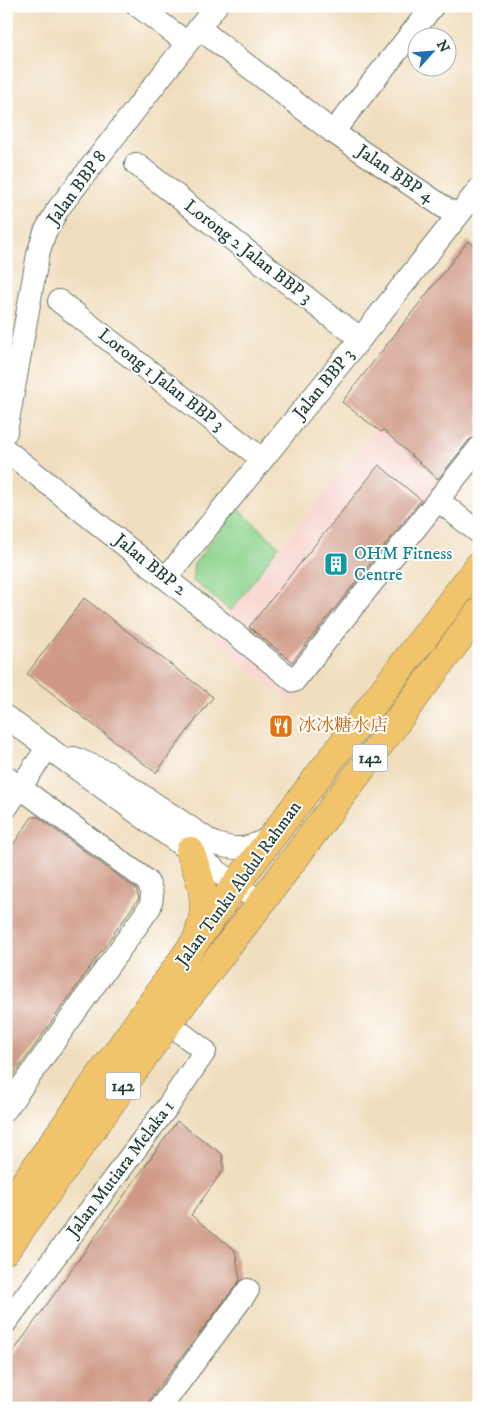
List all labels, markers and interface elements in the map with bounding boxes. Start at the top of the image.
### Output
north arrow [408,28,458,78]
text: N [432,37,454,56]
street label: Jalan BBP 4 [351,139,438,208]
street label: Jalan BBP 8 [41,146,111,231]
street label: Lorong 2 Jalan BBP 3 [180,195,316,309]
street label: Lorong 1 Jalan BBP 3 [94,324,228,436]
street label: Jalan BBP 3 [288,344,359,425]
street label: Jalan BBP 2 [108,528,191,601]
place label: OHM Fitness Centre [354,543,452,586]
building icon: OHM Fitness Centre [323,551,349,577]
restaurant icon: 冰冰糖水店 [268,713,294,739]
place label: 冰冰糖水店 [298,715,388,737]
road number: 142 [352,744,388,771]
street label: Jalan Tunku Abdul Rahman [170,797,307,973]
road number: 142 [106,1072,140,1100]
street label: Jalan Mutiara Melaka 1 [61,1096,180,1243]

